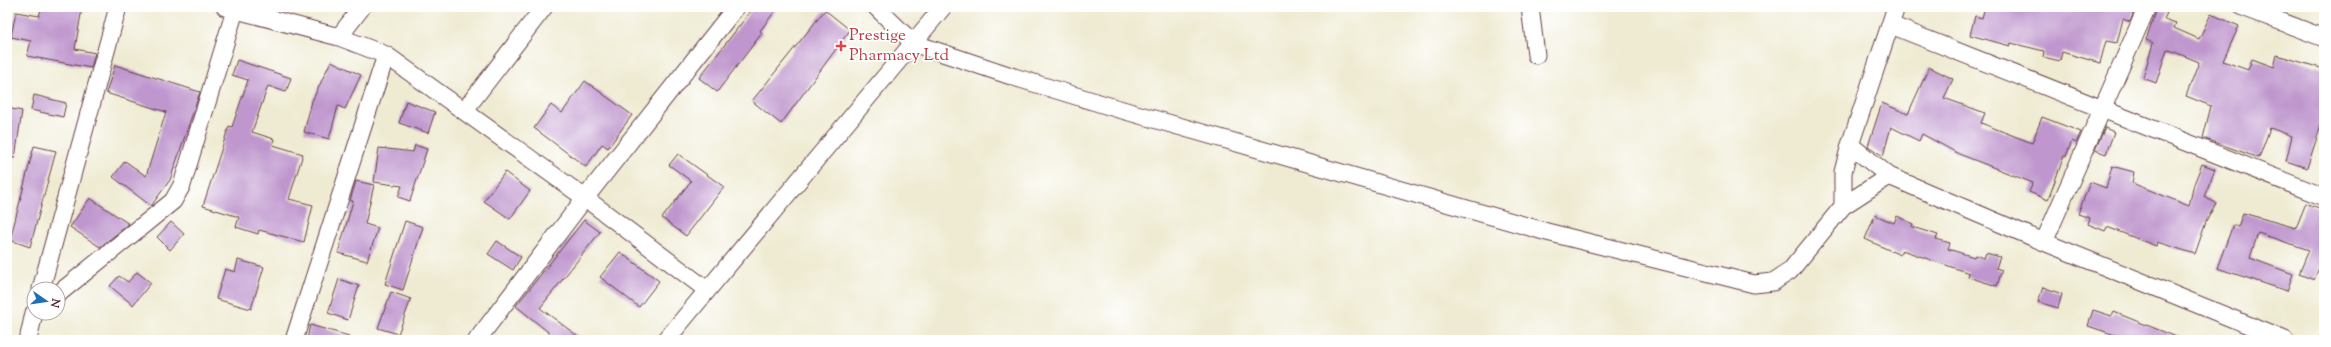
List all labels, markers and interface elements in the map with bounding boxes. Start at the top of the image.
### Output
place label: Prestige Pharmacy Ltd [849,24,949,68]
marker: Prestige Pharmacy Ltd [836,41,846,51]
north arrow [26,281,66,321]
text: N [46,296,64,309]

